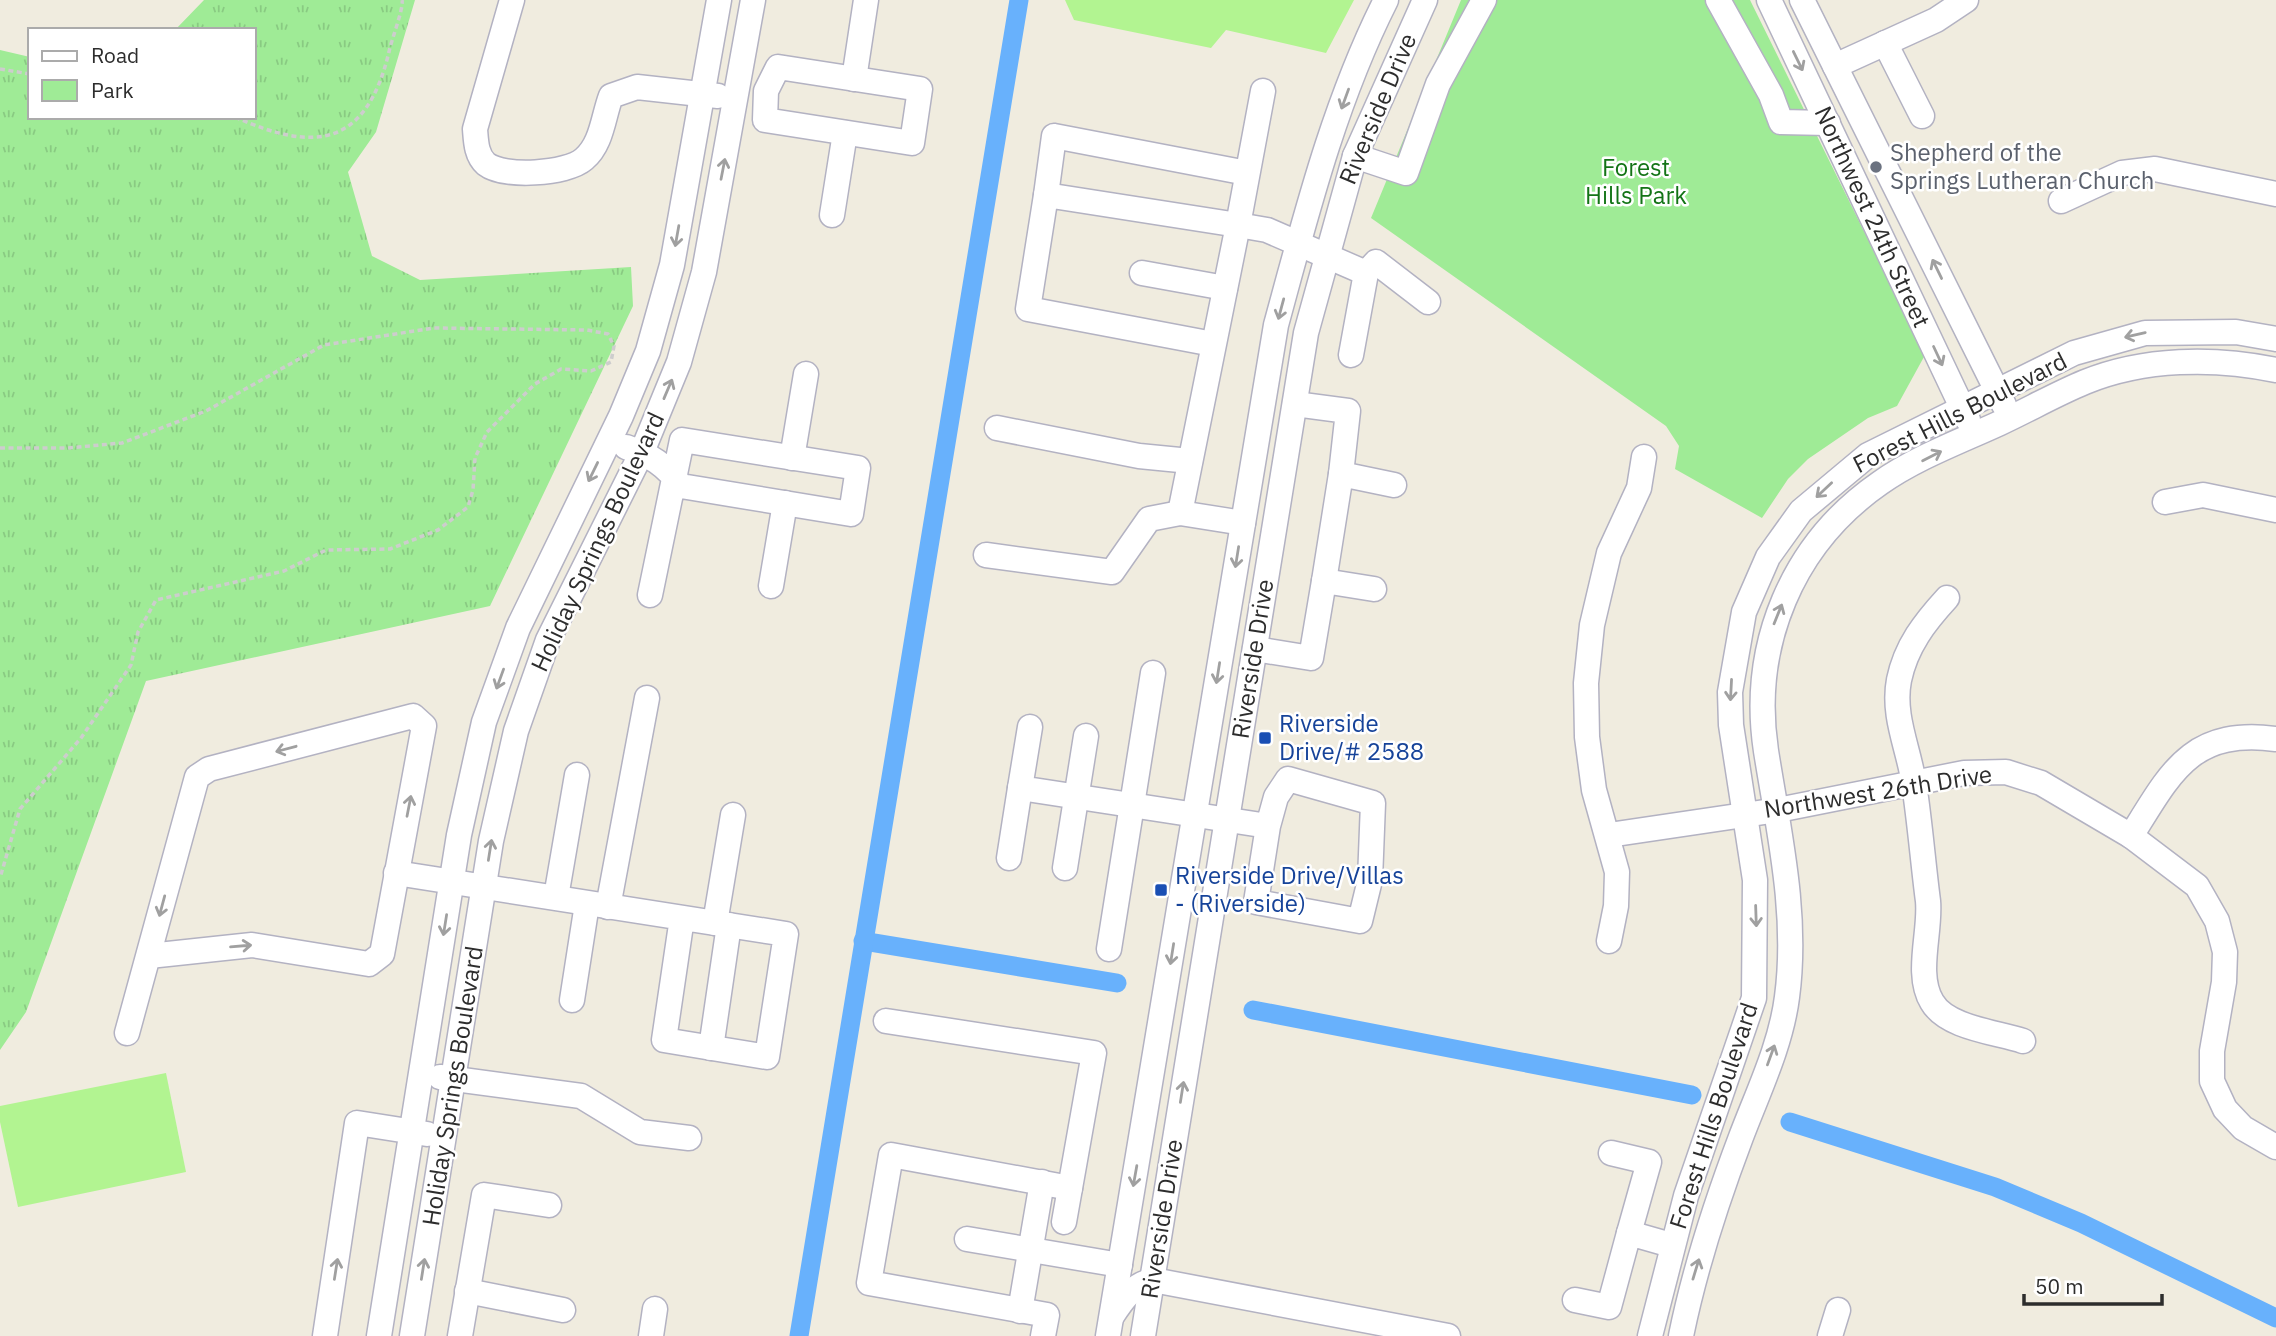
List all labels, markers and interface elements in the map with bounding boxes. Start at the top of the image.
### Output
legend [28,28,256,119]
street label: Riverside Drive [1331,28,1423,189]
text: Road [91,41,139,69]
one-way arrow [1793,51,1806,72]
text: Park [91,76,134,104]
one-way arrow [1337,87,1350,109]
street label: Northwest 24th Street [1808,101,1938,332]
place label: Shepherd of the Springs Lutheran Church [1890,136,2154,196]
park label: Forest Hills Park [1585,151,1687,211]
one-way arrow [717,158,730,181]
marker: Shepherd of the Springs Lutheran Church [1868,159,1884,175]
one-way arrow [670,224,684,247]
one-way arrow [1930,259,1943,280]
one-way arrow [1273,297,1286,319]
one-way arrow [2124,329,2147,343]
street label: Forest Hills Boulevard [1847,344,2072,480]
one-way arrow [1932,344,1945,366]
one-way arrow [662,379,675,400]
street label: Holiday Springs Boulevard [523,407,671,676]
one-way arrow [1921,449,1942,463]
one-way arrow [586,462,599,483]
one-way arrow [1815,482,1833,498]
one-way arrow [1230,545,1243,568]
street label: Riverside Drive [1224,577,1280,741]
one-way arrow [1772,603,1785,625]
one-way arrow [1211,661,1224,683]
one-way arrow [492,668,505,690]
one-way arrow [1724,678,1737,701]
place label: Riverside Drive/# 2588 [1279,707,1424,767]
marker: Riverside Drive/# 2588 [1257,730,1273,746]
one-way arrow [275,743,298,756]
street label: Northwest 26th Drive [1761,757,1994,825]
one-way arrow [402,795,416,818]
one-way arrow [484,840,497,862]
place label: Riverside Drive/Villas - (Riverside) [1175,859,1404,919]
marker: Riverside Drive/Villas - (Riverside) [1153,882,1169,898]
one-way arrow [155,895,168,917]
one-way arrow [1750,904,1763,927]
one-way arrow [438,913,451,936]
one-way arrow [229,939,252,952]
one-way arrow [1165,942,1178,965]
street label: Holiday Springs Boulevard [414,944,490,1228]
street label: Forest Hills Boulevard [1661,998,1765,1233]
one-way arrow [1766,1044,1779,1066]
one-way arrow [1176,1081,1189,1104]
street label: Riverside Drive [1133,1137,1189,1301]
one-way arrow [1128,1164,1141,1187]
one-way arrow [329,1258,342,1280]
one-way arrow [417,1258,430,1281]
one-way arrow [1690,1259,1703,1281]
scale bar [2024,1262,2162,1306]
text: 50 m [2035,1272,2084,1300]

